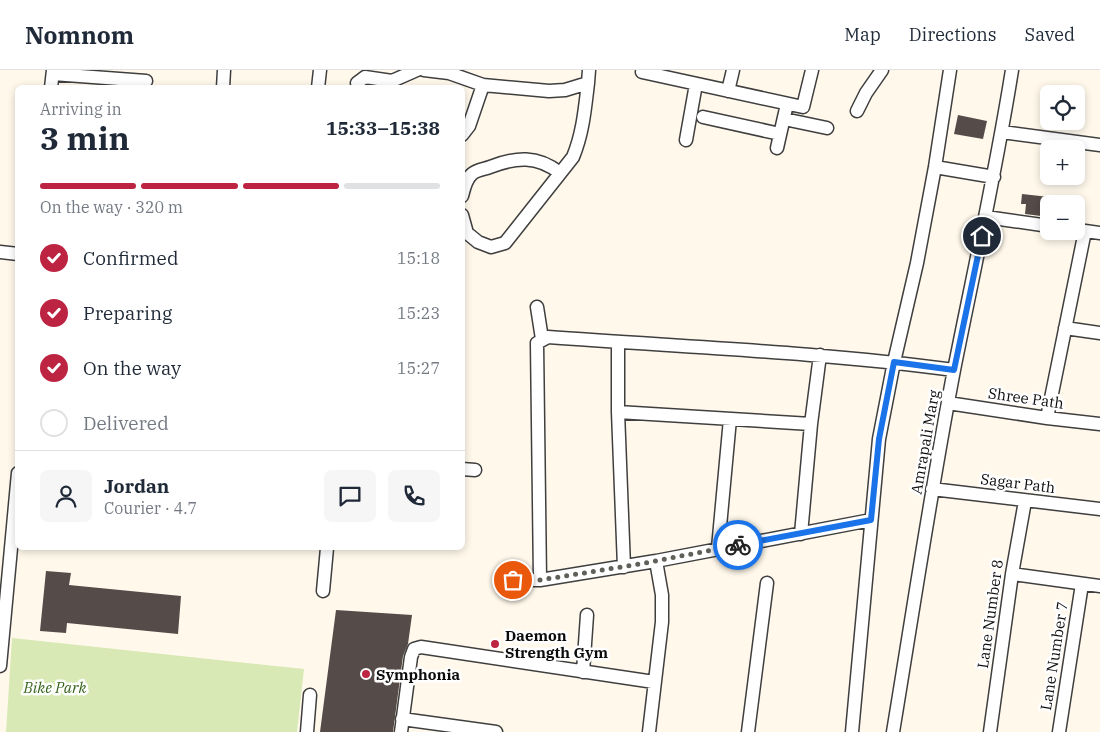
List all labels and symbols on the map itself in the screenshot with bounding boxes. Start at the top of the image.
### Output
pin [961,215,1003,257]
street label: Shree Path [987,383,1065,413]
street label: Amrapali Marg [906,388,944,496]
street label: Sagar Path [980,469,1056,497]
courier [713,520,763,570]
street label: Lane Number 8 [973,558,1007,670]
pin [492,559,534,601]
street label: Lane Number 7 [1036,600,1072,712]
place label: Daemon Strength Gym [505,626,609,662]
marker: Daemon Strength Gym [489,638,501,650]
place label: Symphonia [376,665,461,684]
marker: Symphonia [360,668,372,680]
park label: Bike Park [23,678,86,697]

